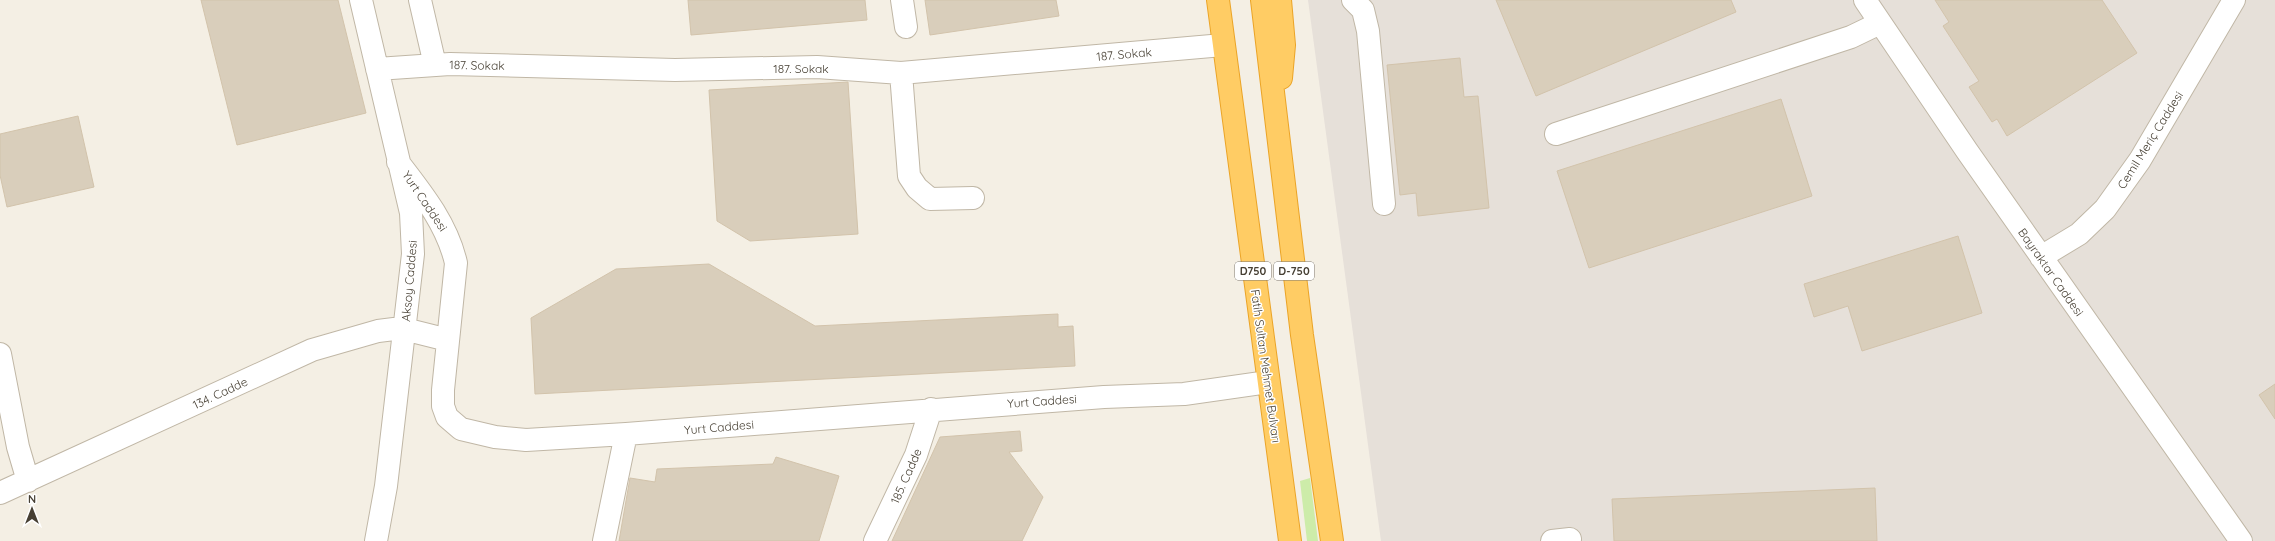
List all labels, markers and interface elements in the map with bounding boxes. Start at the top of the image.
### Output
street label: 187. Sokak [1096,44,1152,64]
street label: 187. Sokak [449,57,505,73]
street label: 187. Sokak [773,61,829,76]
street label: Cemil Meriç Caddesi [2114,88,2186,192]
street label: Yurt Caddesi [399,168,451,234]
street label: Bayraktar Caddesi [2015,225,2087,319]
street label: Aksoy Caddesi [398,240,420,322]
road number: D750 [1235,262,1271,280]
road number: D-750 [1274,262,1314,280]
street label: Fatih Sultan Mehmet Bulvarı [1248,288,1284,444]
street label: 134. Cadde [190,374,250,412]
street label: Yurt Caddesi [1007,391,1077,411]
street label: Yurt Caddesi [684,416,754,438]
street label: 185. Cadde [887,446,925,506]
north arrow [12,489,52,529]
text: N [28,492,36,506]

